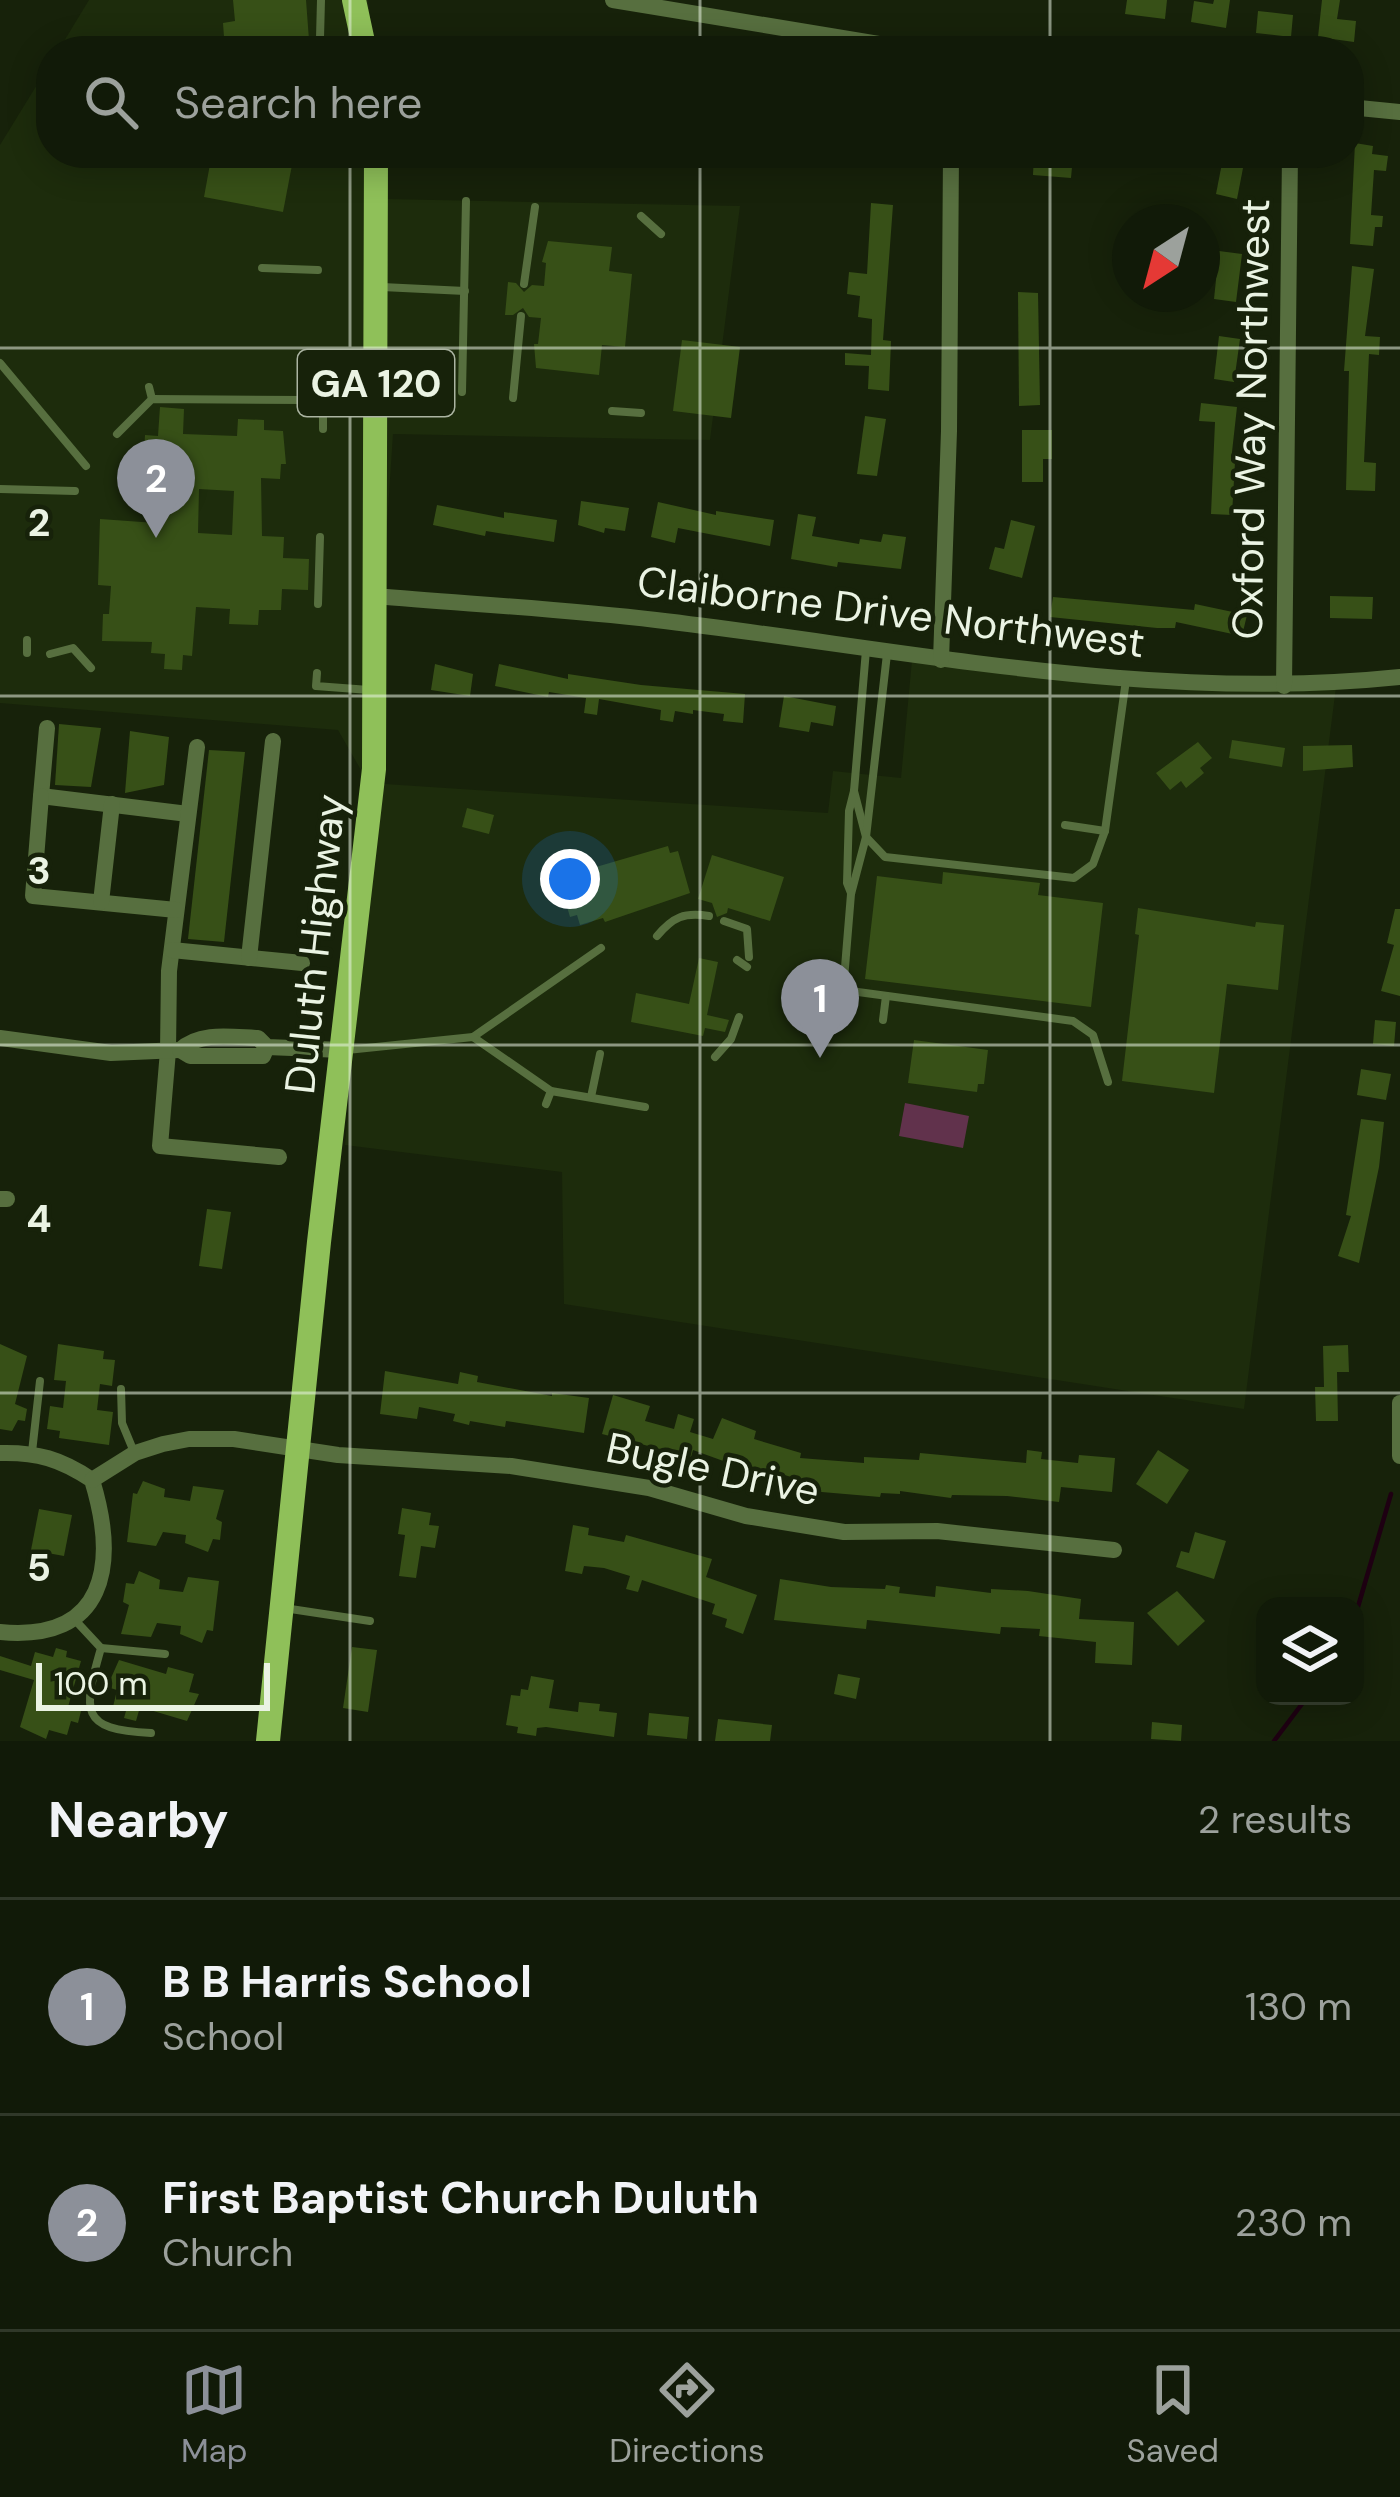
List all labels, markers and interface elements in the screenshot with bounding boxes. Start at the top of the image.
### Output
search box [36,36,1364,168]
icon: search [78,69,144,135]
text: Search here [174,73,422,132]
street label: Oxford Way Northwest [1220,198,1282,640]
north arrow [1112,204,1220,312]
road number: GA 120 [298,350,454,416]
pin: 2 [117,439,195,538]
text: 2 [28,497,50,548]
street label: Claiborne Drive Northwest [634,554,1148,670]
street label: Duluth Highway [272,791,358,1097]
text: 3 [27,845,51,896]
your location [540,849,600,909]
pin: 1 [781,959,859,1058]
text: 4 [26,1193,52,1244]
street label: Bugle Drive [601,1420,825,1518]
text: 5 [27,1542,51,1593]
map controls [1256,1597,1364,1705]
button: layers [1256,1597,1364,1705]
scale bar [36,1657,270,1710]
text: 100 m [54,1662,148,1705]
text: Nearby [48,1786,229,1853]
text: 2 results [1198,1794,1352,1845]
text: B B Harris School [162,1952,532,2011]
text: 1 [80,1981,94,2032]
text: 130 m [1245,1981,1352,2032]
text: School [162,2011,284,2062]
text: First Baptist Church Duluth [162,2168,759,2227]
text: 2 [76,2197,98,2248]
text: 230 m [1235,2197,1352,2248]
text: Church [162,2227,293,2278]
tab: Map [181,2357,247,2472]
tab: Directions [609,2357,765,2472]
tab: Saved [1127,2357,1219,2472]

